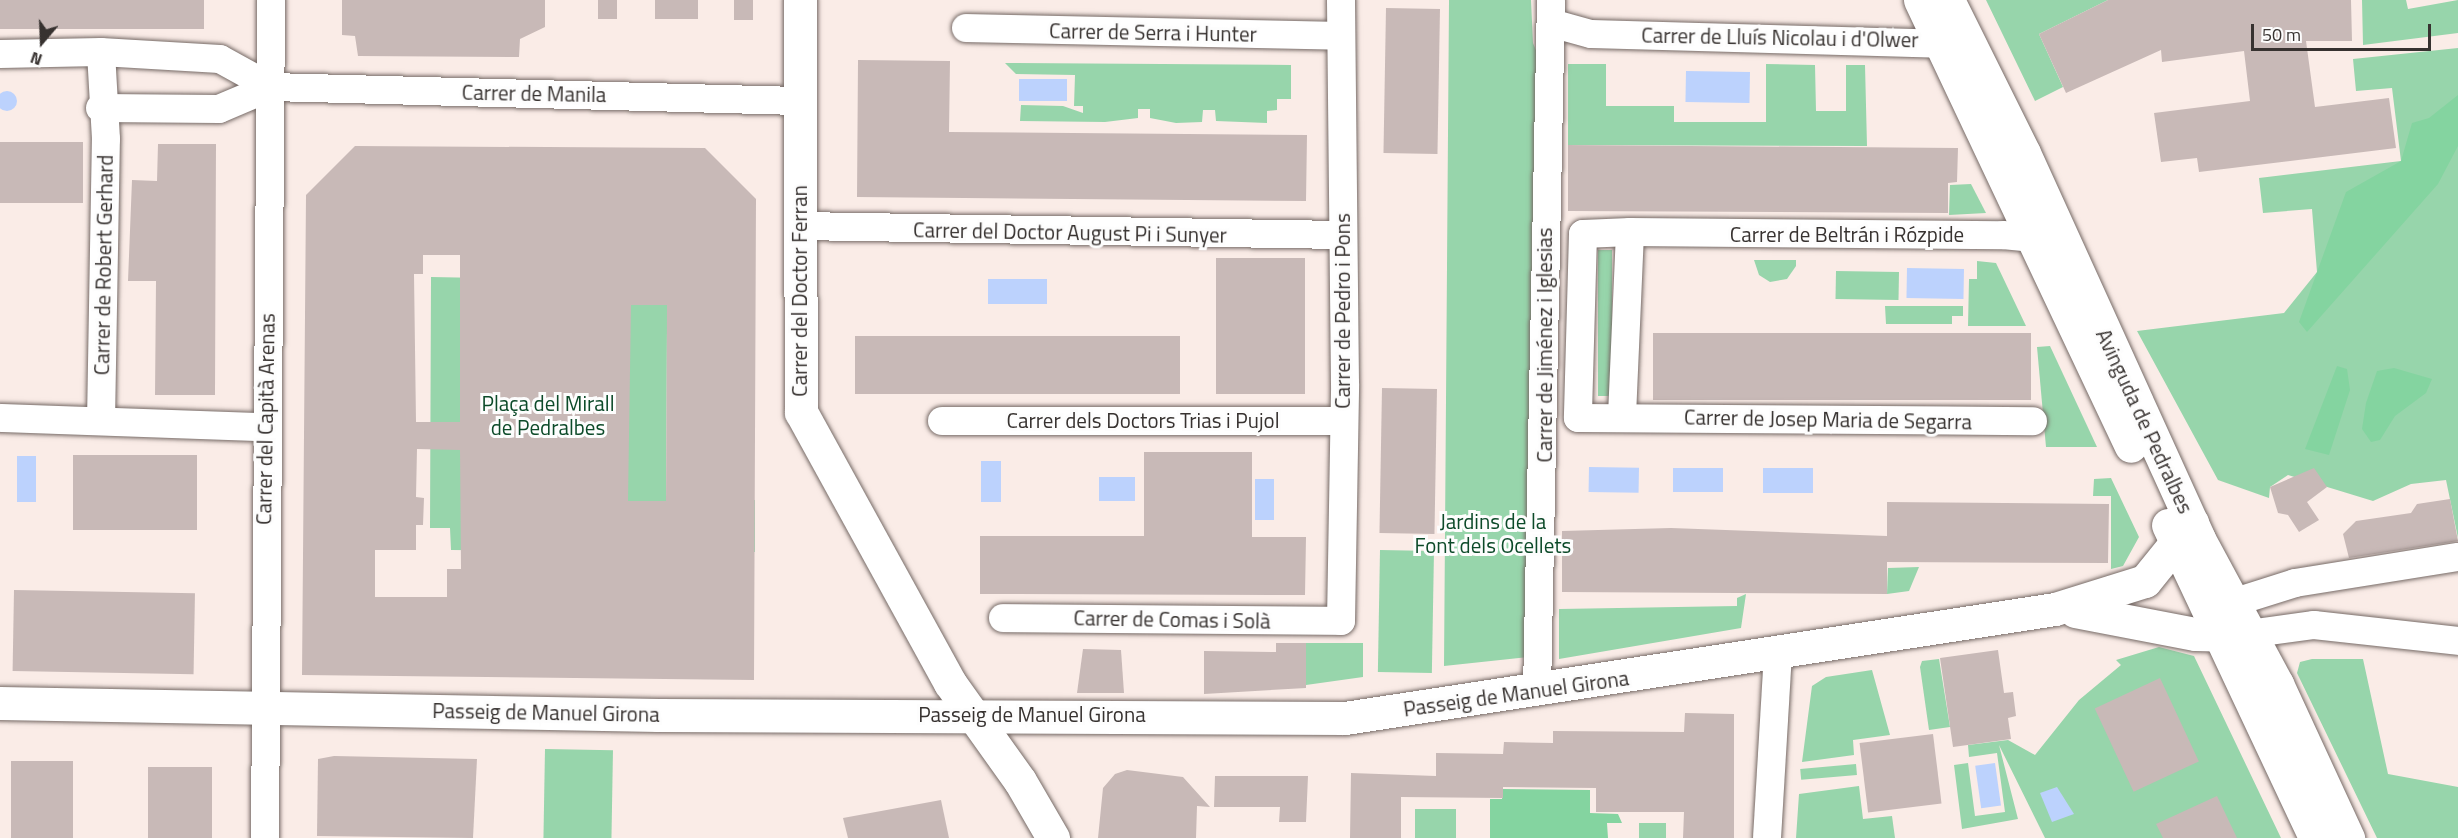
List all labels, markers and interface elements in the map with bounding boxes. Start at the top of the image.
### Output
north arrow [12,12,72,72]
scale bar [2254,12,2434,50]
street label: Carrer de Serra i Hunter [1049,18,1257,46]
text: 50 m [2262,21,2301,48]
street label: Carrer de Lluís Nicolau i d'Olwer [1641,22,1919,52]
text: N [27,46,45,72]
street label: Carrer de Manila [462,79,606,107]
street label: Carrer de Robert Gerhard [88,155,118,375]
street label: Carrer del Doctor Ferran [786,185,812,397]
street label: Carrer de Pedro i Pons [1329,213,1355,409]
street label: Carrer del Doctor August Pi i Sunyer [913,217,1227,247]
street label: Carrer de Beltrán i Rózpide [1730,221,1964,247]
street label: Carrer de Jiménez i Iglesias [1531,227,1557,463]
street label: Carrer del Capità Arenas [251,313,279,525]
street label: Avinguda de Pedralbes [2091,325,2199,517]
park label: Plaça del Mirall de Pedralbes [481,390,615,440]
street label: Carrer de Josep Maria de Segarra [1684,404,1972,434]
street label: Carrer dels Doctors Trias i Pujol [1007,407,1279,433]
park label: Jardins de la Font dels Ocellets [1415,508,1571,558]
street label: Carrer de Comas i Solà [1073,605,1271,633]
street label: Passeig de Manuel Girona [1402,665,1630,721]
street label: Passeig de Manuel Girona [432,697,660,727]
street label: Passeig de Manuel Girona [918,701,1146,727]

